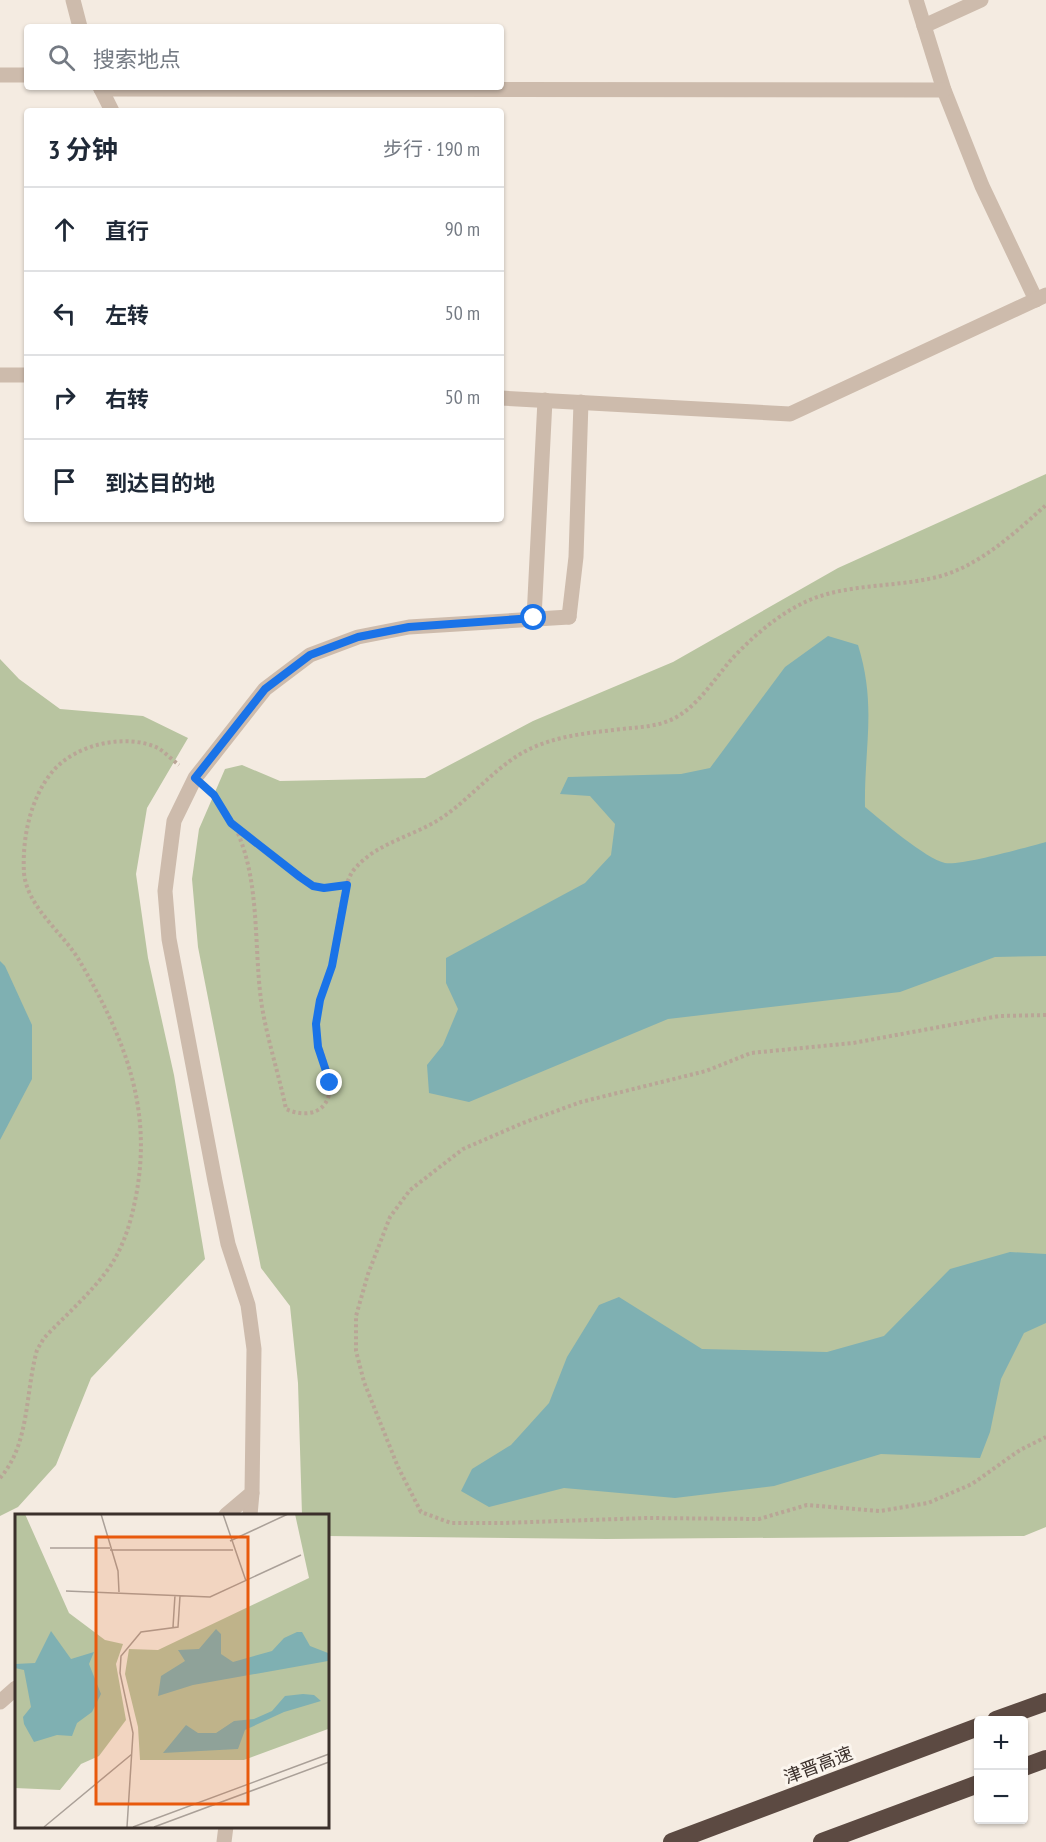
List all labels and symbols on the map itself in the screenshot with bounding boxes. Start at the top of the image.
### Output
route start [520,604,546,630]
route end [316,1069,342,1095]
inset map [15,1514,328,1827]
street label: 津晋高速 [780,1741,856,1789]

